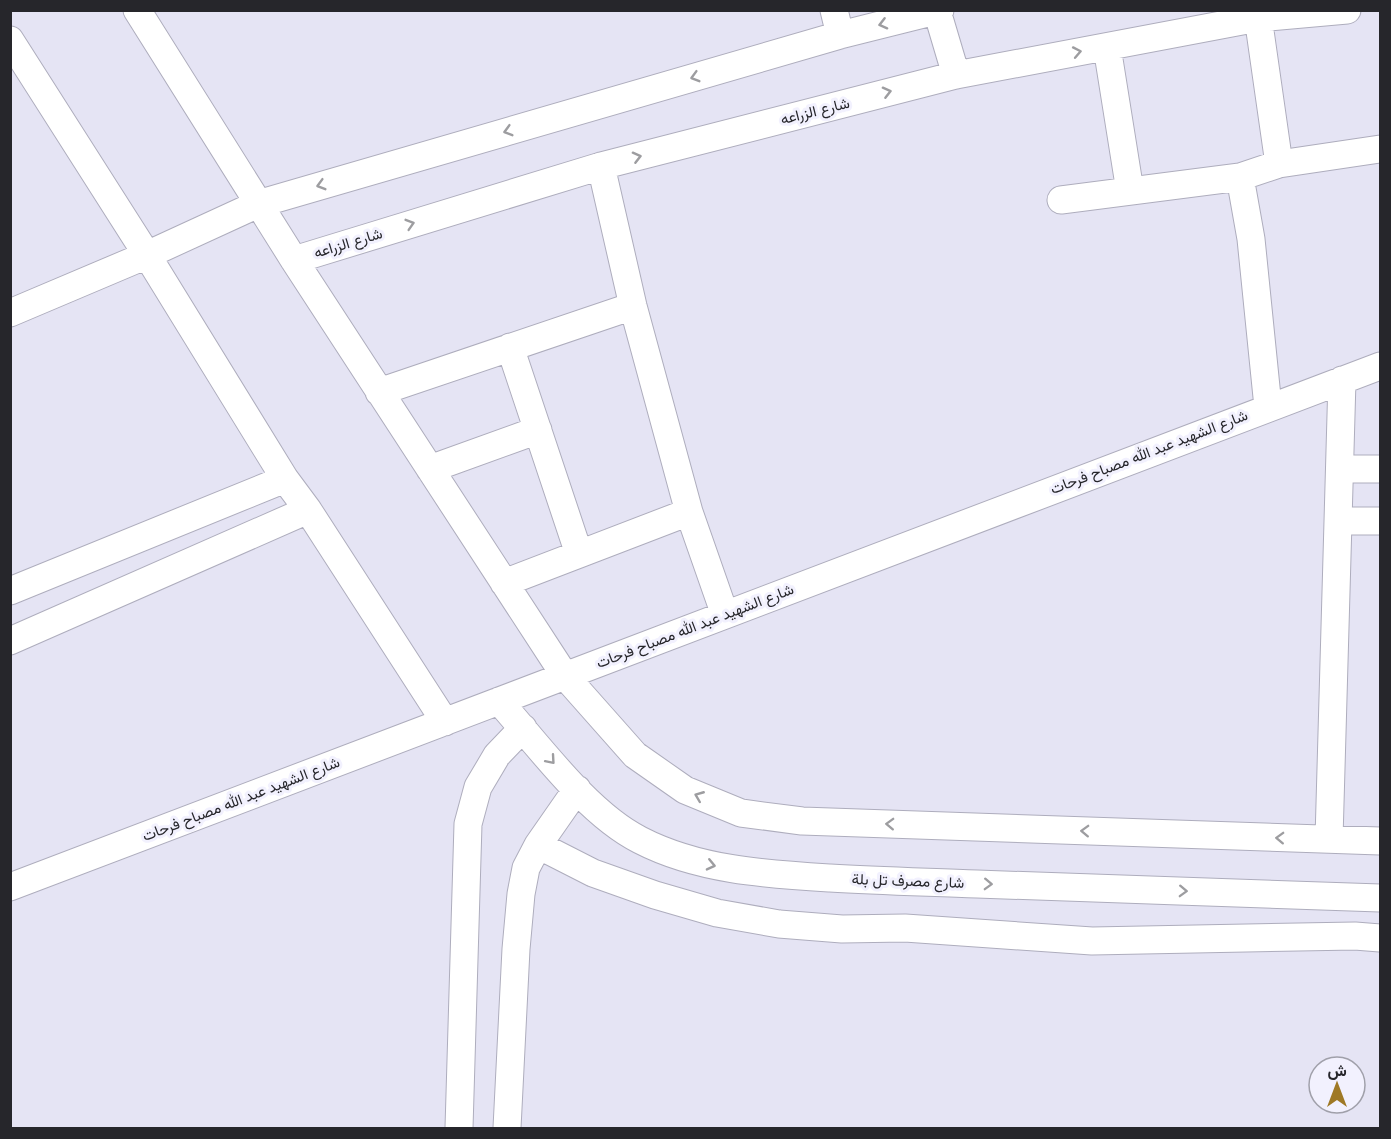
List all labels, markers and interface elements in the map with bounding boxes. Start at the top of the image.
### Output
one-way arrow [878,17,888,30]
one-way arrow [1072,46,1082,59]
one-way arrow [690,70,701,82]
one-way arrow [882,87,892,100]
street label: شارع الزراعه [779,94,852,130]
one-way arrow [503,124,514,136]
one-way arrow [632,151,642,164]
one-way arrow [316,178,326,191]
one-way arrow [404,219,415,231]
street label: شارع الزراعه [312,224,385,264]
street label: شارع الشهيد عبد الله مصباح فرحات [1048,406,1251,500]
street label: شارع الشهيد عبد الله مصباح فرحات [594,580,797,674]
street label: شارع الشهيد عبد الله مصباح فرحات [140,753,343,847]
one-way arrow [544,754,555,765]
one-way arrow [694,791,705,803]
one-way arrow [886,818,895,831]
one-way arrow [1081,825,1090,837]
one-way arrow [1276,831,1285,844]
one-way arrow [705,857,715,870]
street label: شارع مصرف تل بلة [851,870,965,894]
one-way arrow [984,878,993,891]
one-way arrow [1179,885,1188,897]
north arrow [1307,1055,1367,1115]
text: ش [1327,1061,1347,1080]

